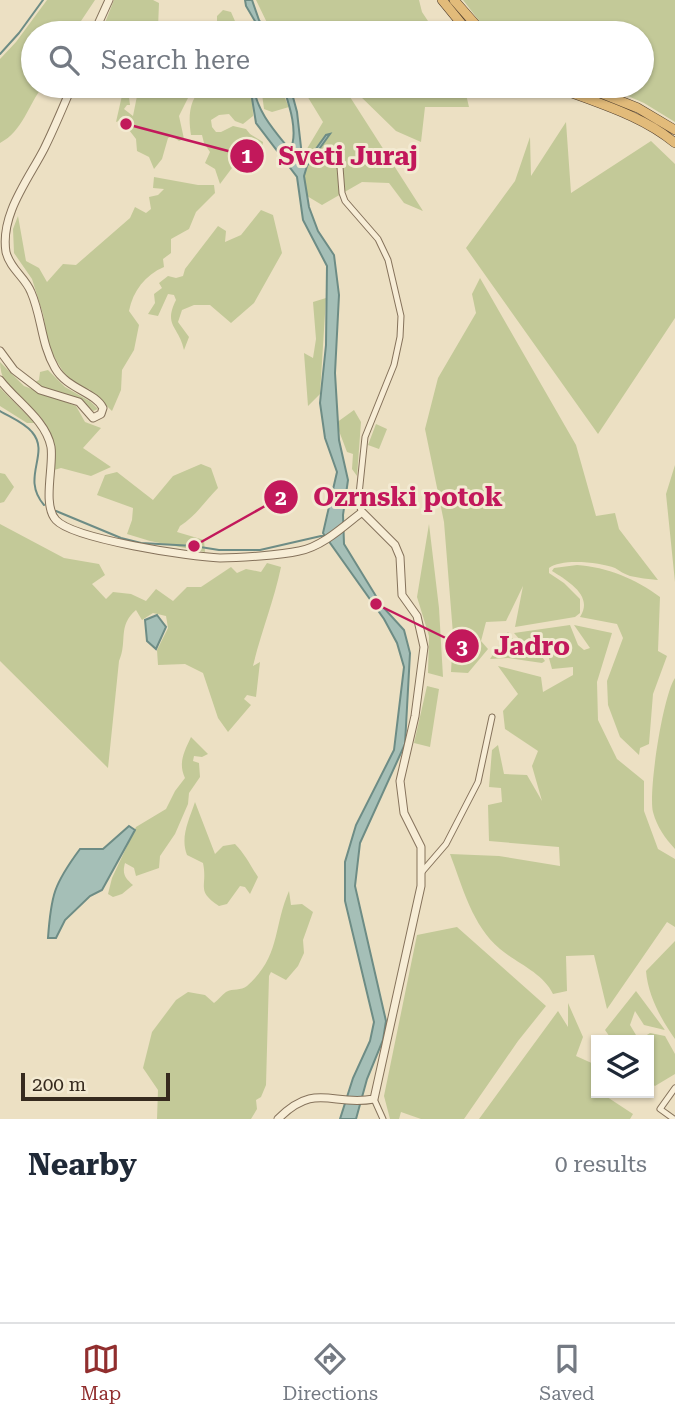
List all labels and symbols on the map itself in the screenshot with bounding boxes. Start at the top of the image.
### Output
callout: Sveti Juraj [229,132,432,179]
text: Sveti Juraj [278,141,418,171]
text: 1 [241,144,253,168]
callout: Ozrnski potok [264,474,516,521]
text: Ozrnski potok [313,482,503,512]
text: 2 [275,486,287,510]
callout: Jadro [445,623,584,670]
text: Jadro [494,631,570,661]
text: 3 [456,635,468,659]
scale bar [21,1070,170,1102]

